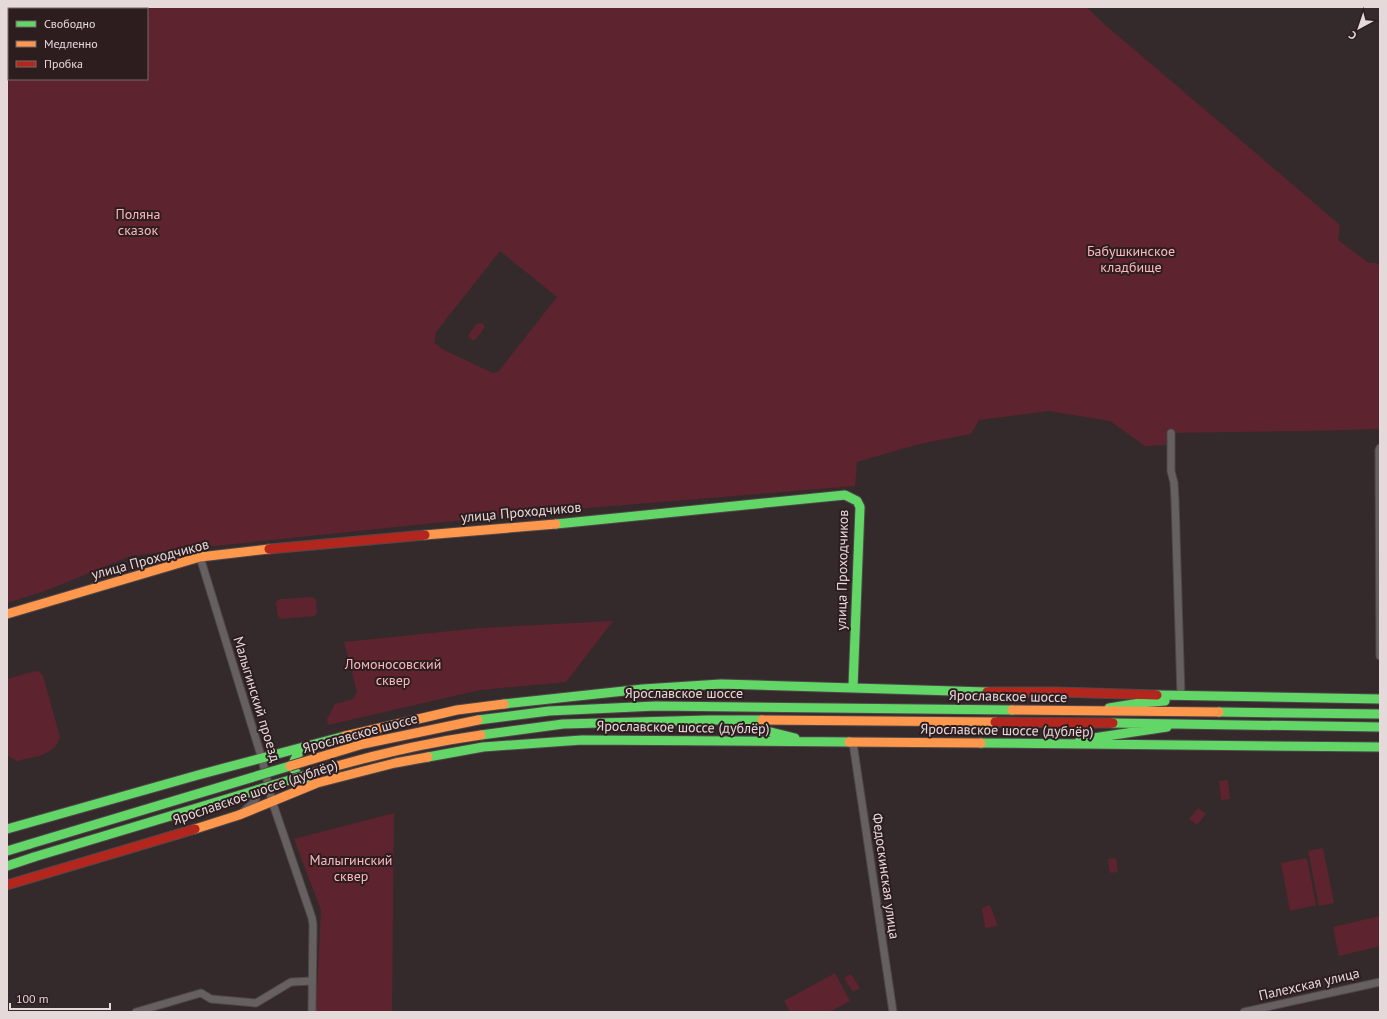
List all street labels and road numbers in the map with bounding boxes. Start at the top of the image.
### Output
street label: улица Проходчиков [460,498,582,526]
street label: улица Проходчиков [832,509,852,631]
street label: улица Проходчиков [89,535,211,583]
street label: Малыгинский проезд [229,634,285,764]
street label: Ярославское шоссе [625,684,743,702]
street label: Ярославское шоссе [949,686,1067,706]
street label: Ярославское шоссе [300,709,420,757]
street label: Ярославское шоссе (дублёр) [596,716,770,738]
street label: Ярославское шоссе (дублёр) [920,719,1094,741]
street label: Ярославское шоссе (дублёр) [170,755,340,829]
street label: Федоскинская улица [868,812,904,940]
street label: Палехская улица [1257,964,1361,1004]

